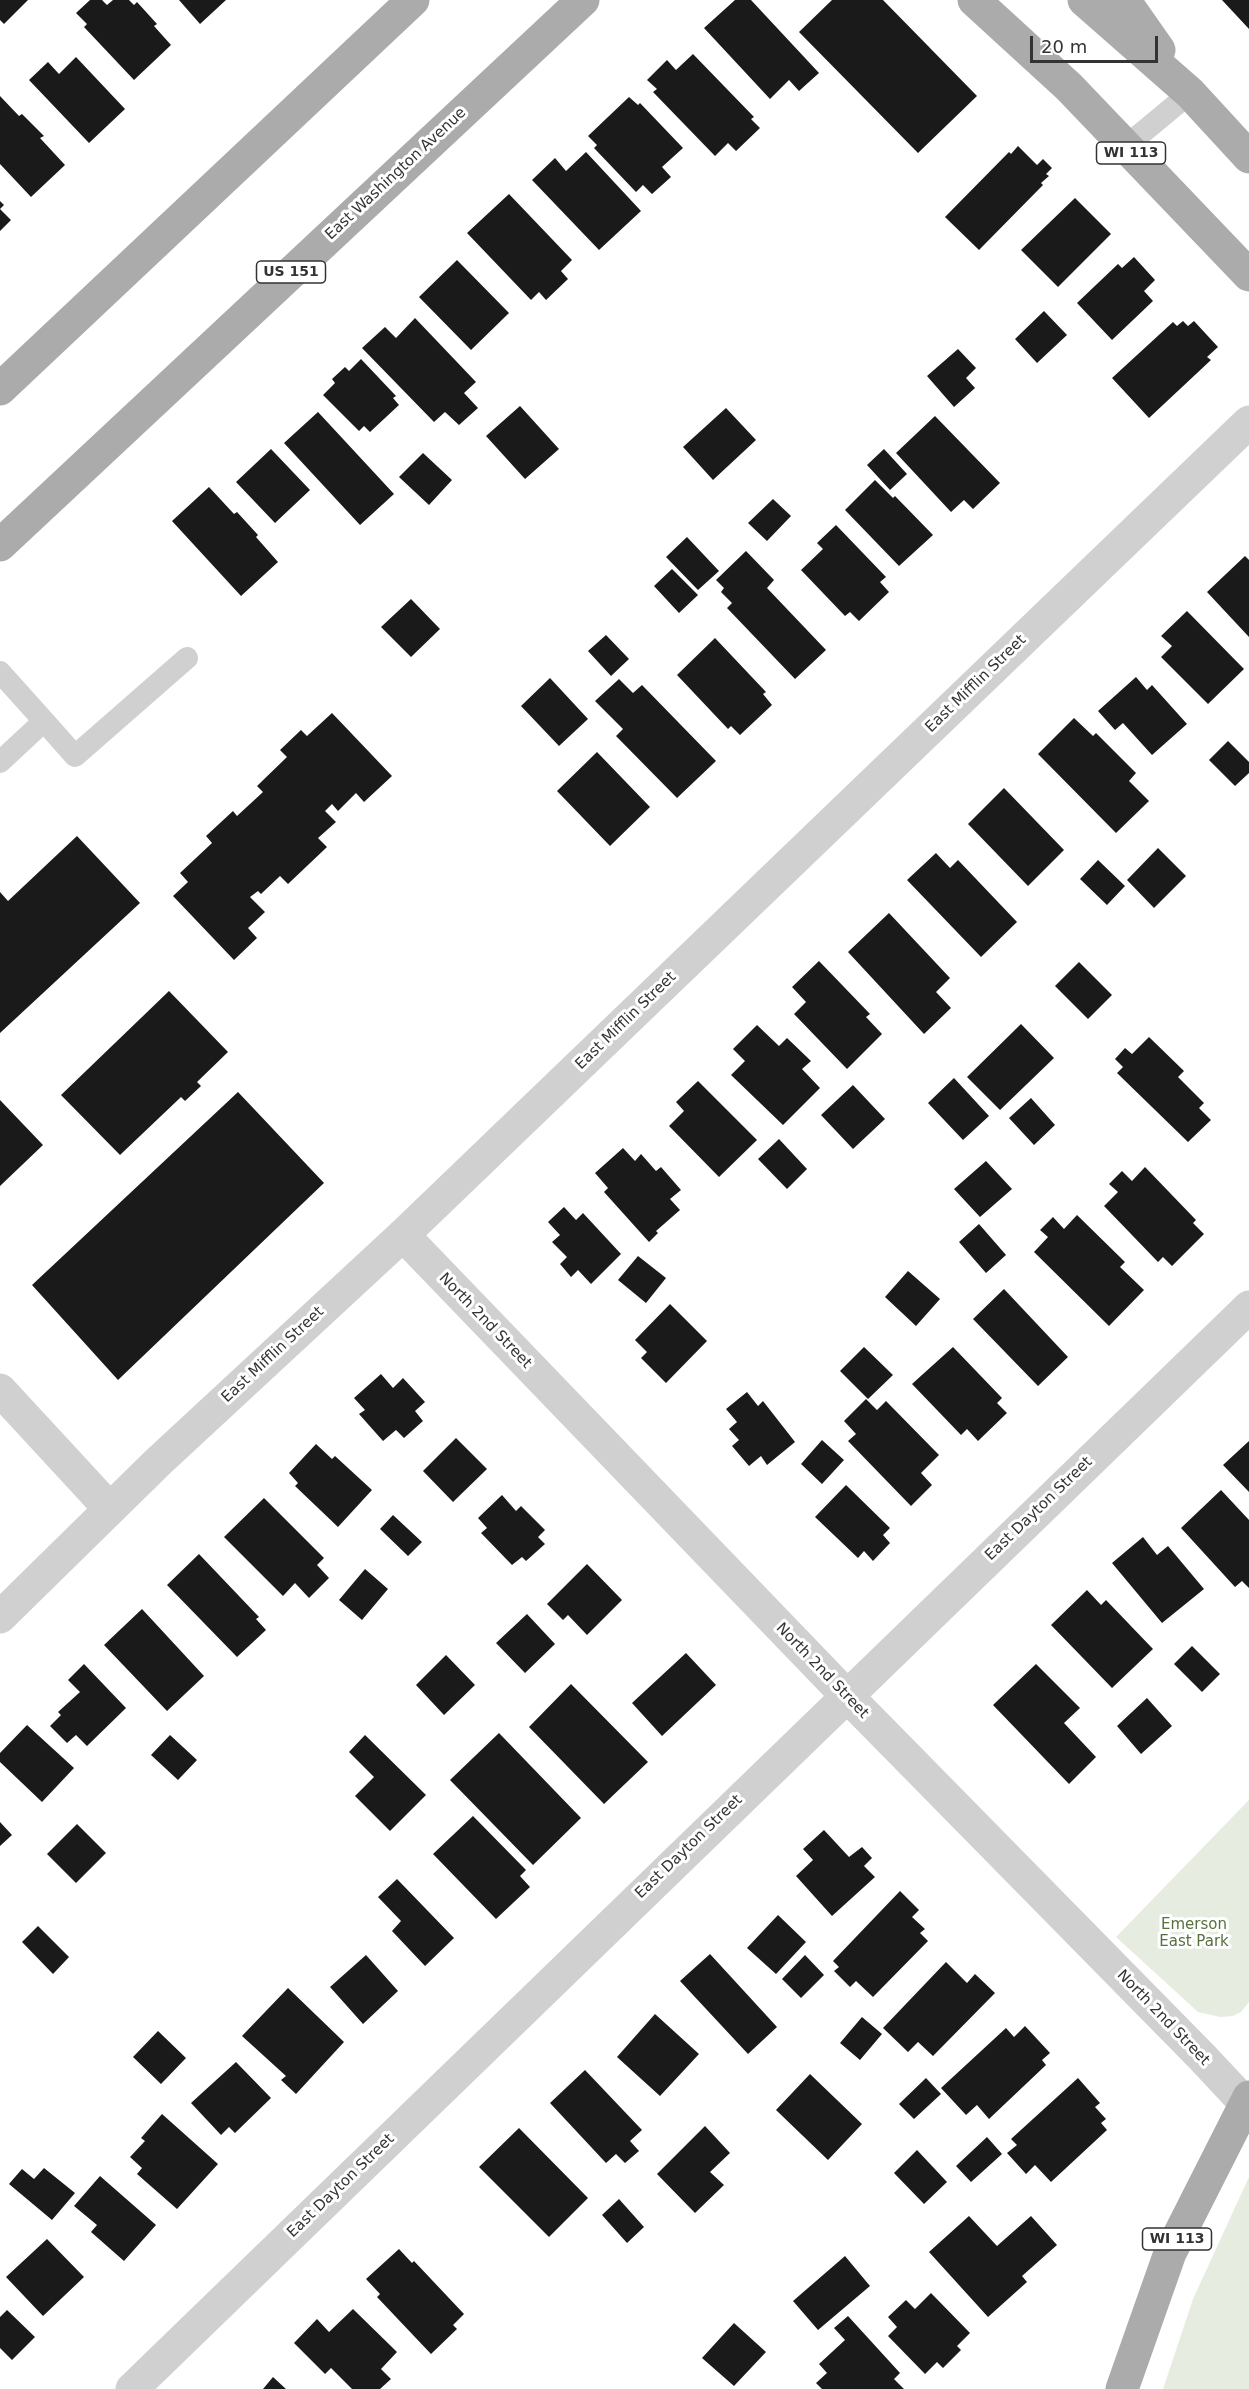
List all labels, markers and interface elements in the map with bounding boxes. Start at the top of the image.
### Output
scale bar [1033,24,1160,62]
text: 20 m [1041,36,1087,57]
street label: East Washington Avenue [322,104,470,244]
road number: WI 113 [1096,142,1166,164]
road number: US 151 [256,261,326,283]
street label: East Mifflin Street [922,631,1030,737]
street label: East Mifflin Street [572,968,680,1074]
street label: North 2nd Street [435,1270,535,1372]
street label: East Mifflin Street [218,1303,328,1407]
street label: East Dayton Street [982,1453,1096,1565]
street label: North 2nd Street [772,1620,872,1722]
street label: East Dayton Street [632,1791,746,1903]
park label: Emerson East Park [1159,1916,1229,1951]
street label: North 2nd Street [1113,1967,1213,2069]
street label: East Dayton Street [284,2130,398,2242]
road number: WI 113 [1142,2228,1212,2250]

